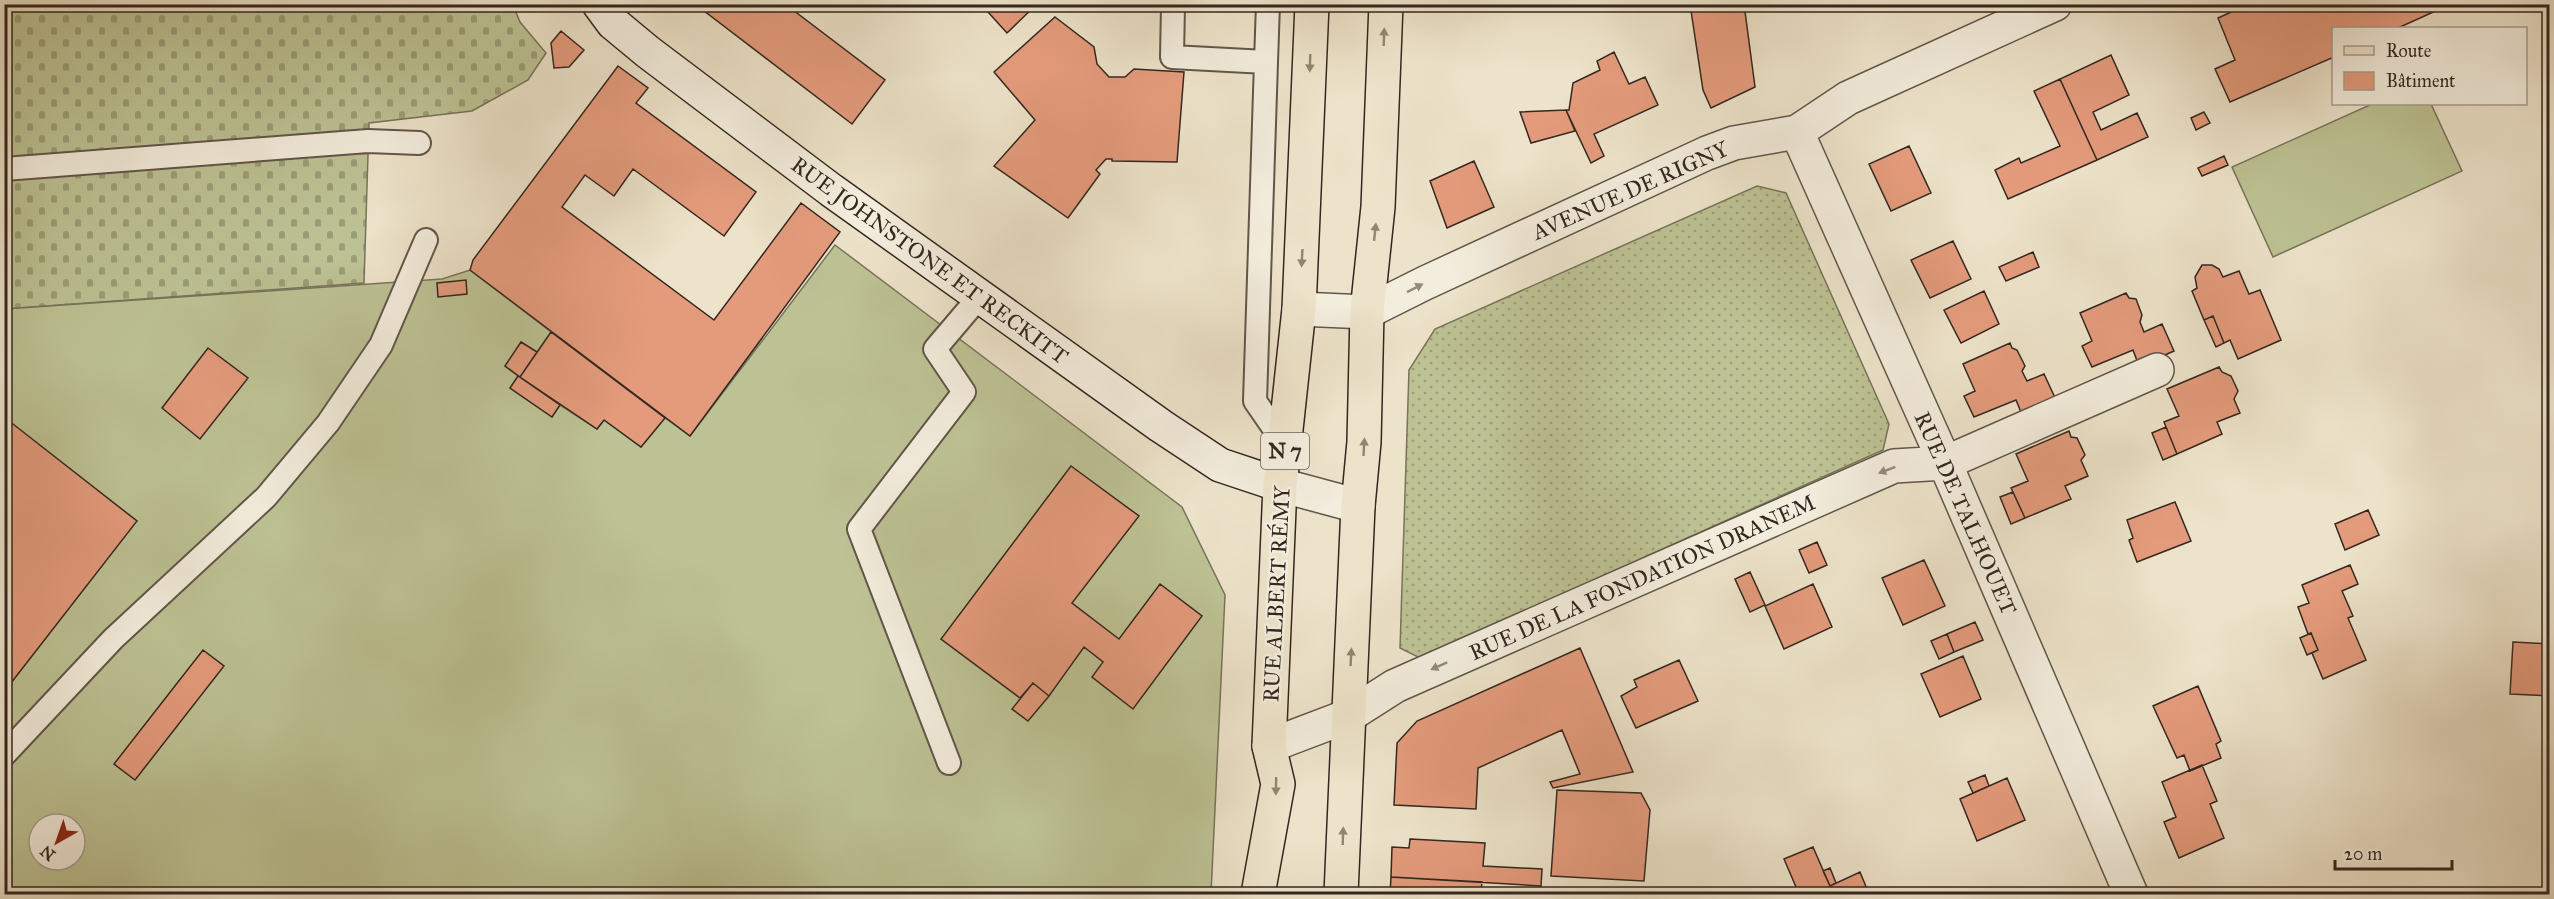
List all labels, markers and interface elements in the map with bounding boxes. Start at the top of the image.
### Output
legend [2332,27,2527,105]
one-way arrow [1380,28,1389,47]
text: Route [2386,40,2431,62]
one-way arrow [1305,53,1314,72]
text: Bâtiment [2386,70,2456,92]
street label: AVENUE DE RIGNY [1527,135,1733,246]
street label: RUE JOHNSTONE ET RECKITT [786,151,1074,370]
one-way arrow [1370,222,1380,241]
one-way arrow [1297,248,1306,267]
one-way arrow [1407,283,1424,293]
street label: RUE DE TALHOUET [1909,407,2023,619]
road number: N 7 [1261,433,1309,469]
one-way arrow [1359,438,1368,457]
one-way arrow [1878,465,1896,475]
street label: RUE ALBERT RÉMY [1257,484,1296,703]
street label: RUE DE LA FONDATION DRANEM [1465,489,1819,666]
one-way arrow [1346,648,1355,667]
one-way arrow [1430,661,1448,671]
one-way arrow [1271,777,1281,796]
north arrow [27,812,87,872]
one-way arrow [1338,827,1347,846]
scale bar [2335,833,2452,871]
text: N [36,841,59,865]
text: 20 m [2344,843,2382,865]

